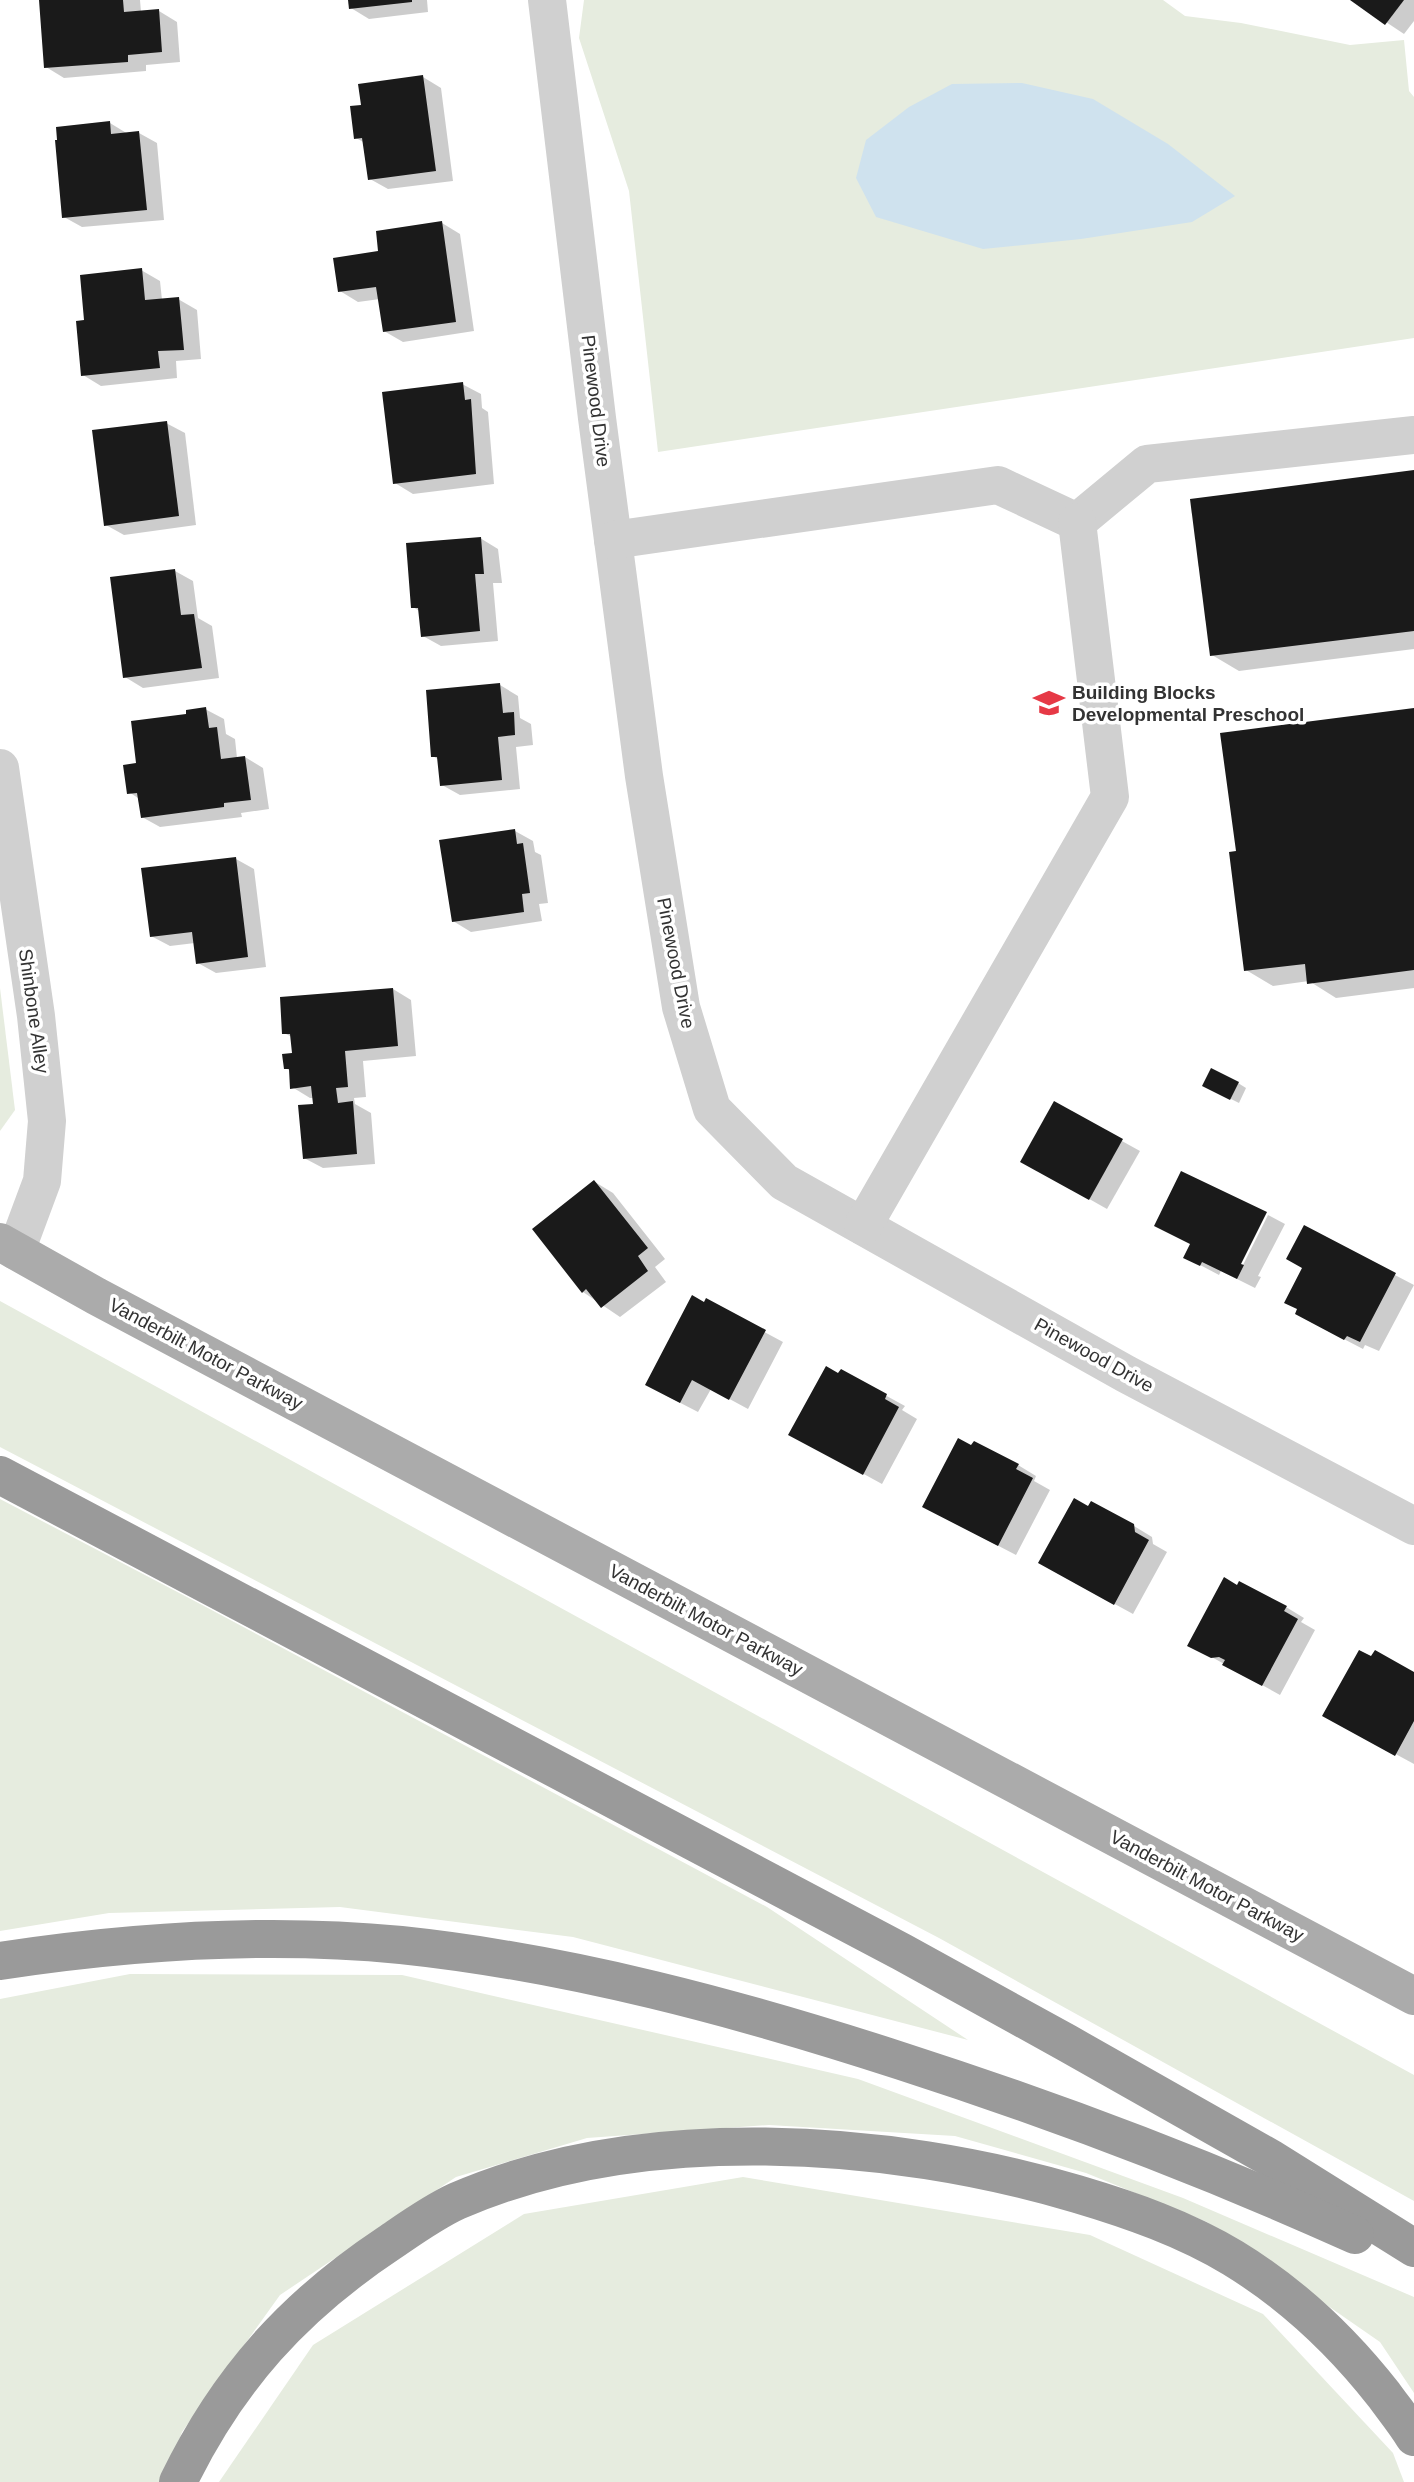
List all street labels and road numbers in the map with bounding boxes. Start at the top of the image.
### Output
street label: Pinewood Drive [577,334,615,468]
street label: Pinewood Drive [653,896,699,1030]
street label: Shinbone Alley [15,947,53,1075]
street label: Vanderbilt Motor Parkway [106,1294,307,1414]
street label: Pinewood Drive [1031,1314,1157,1396]
street label: Vanderbilt Motor Parkway [606,1560,807,1680]
street label: Vanderbilt Motor Parkway [1107,1826,1308,1946]

